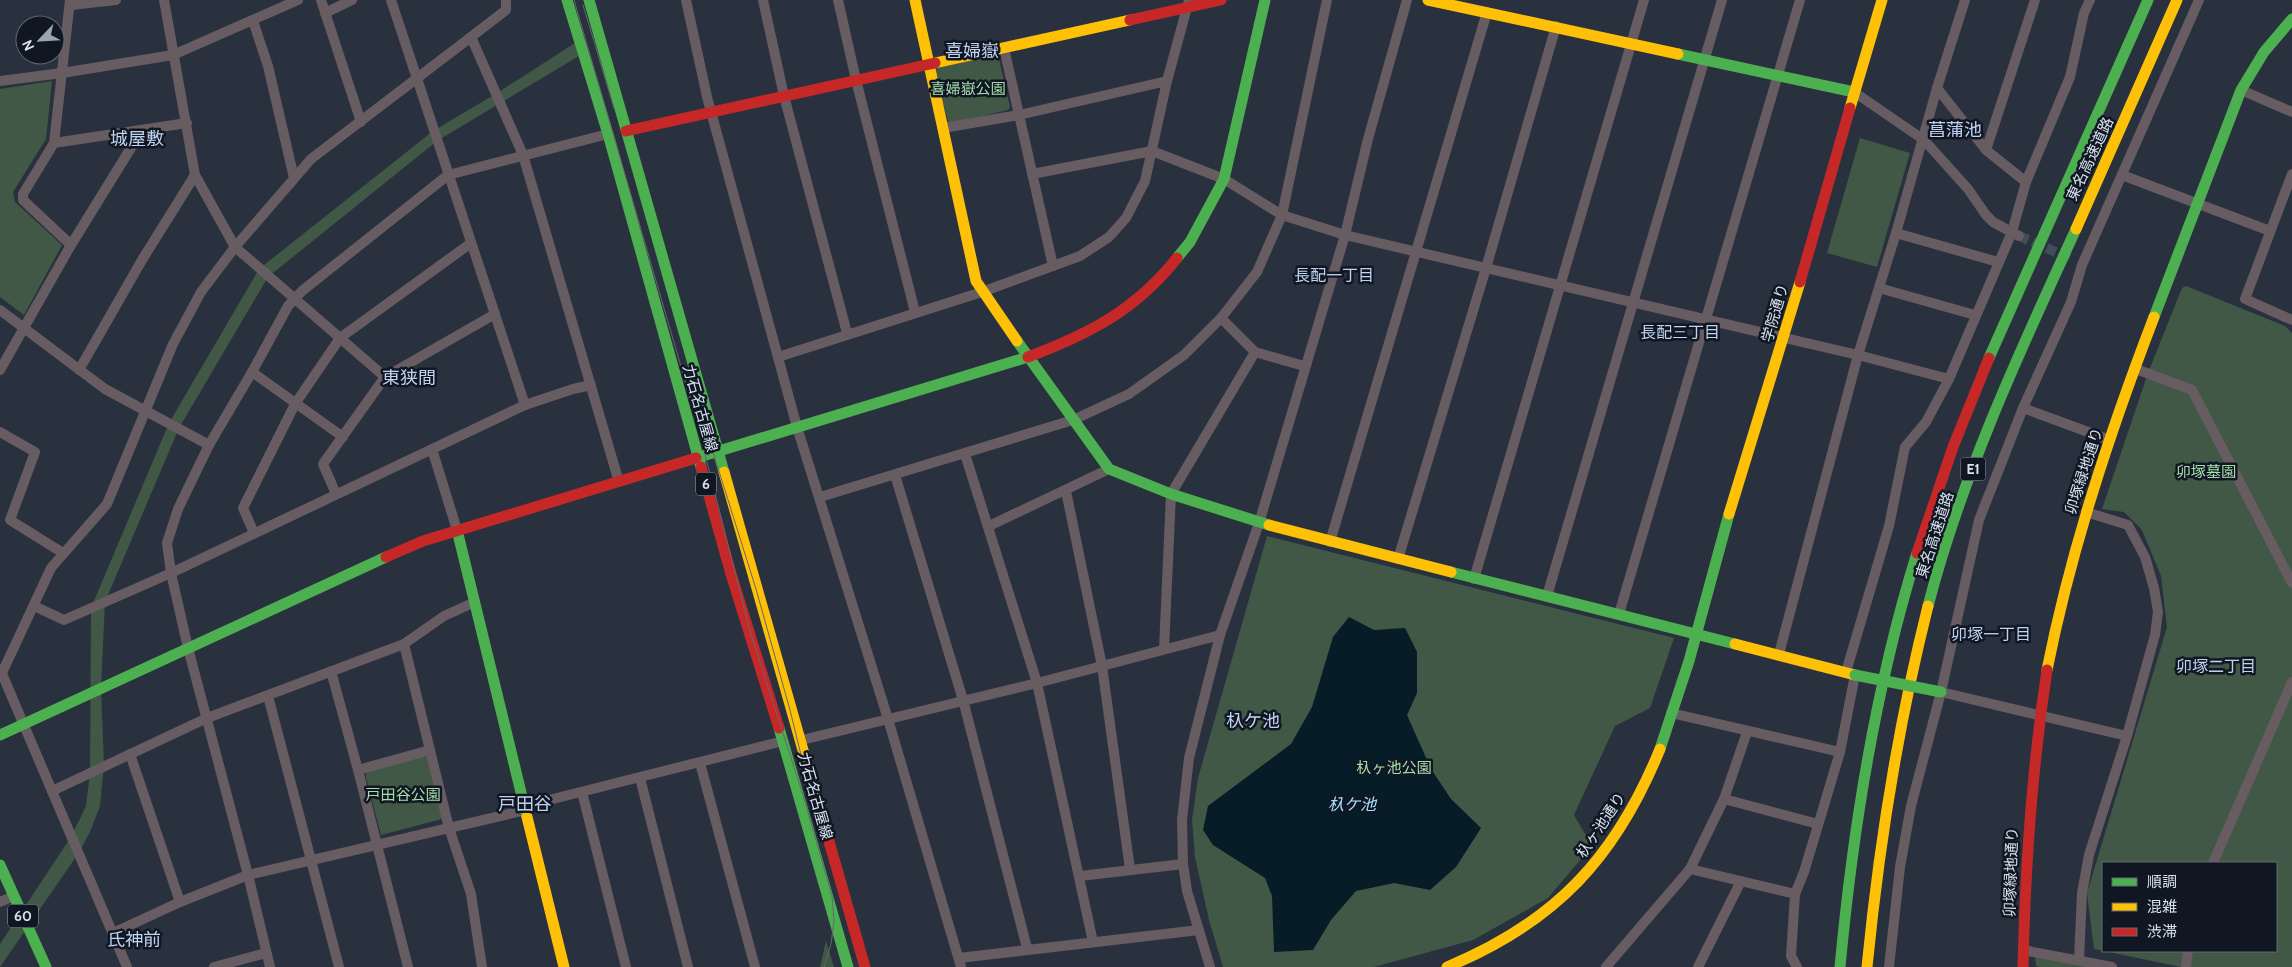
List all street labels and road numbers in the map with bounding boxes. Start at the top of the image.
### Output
street label: 東名高速道路 [2063,114,2117,204]
street label: 学院通り [1758,282,1792,344]
street label: 力石名古屋線 [679,362,721,454]
street label: 卯塚緑地通り [2062,425,2106,517]
road number: E1 [1960,458,1986,480]
road number: 6 [696,472,716,496]
street label: 東名高速道路 [1913,489,1957,581]
street label: 力石名古屋線 [794,750,836,842]
street label: 杁ヶ池通り [1573,789,1629,861]
street label: 卯塚緑地通り [2000,827,2022,917]
road number: 60 [8,904,38,928]

